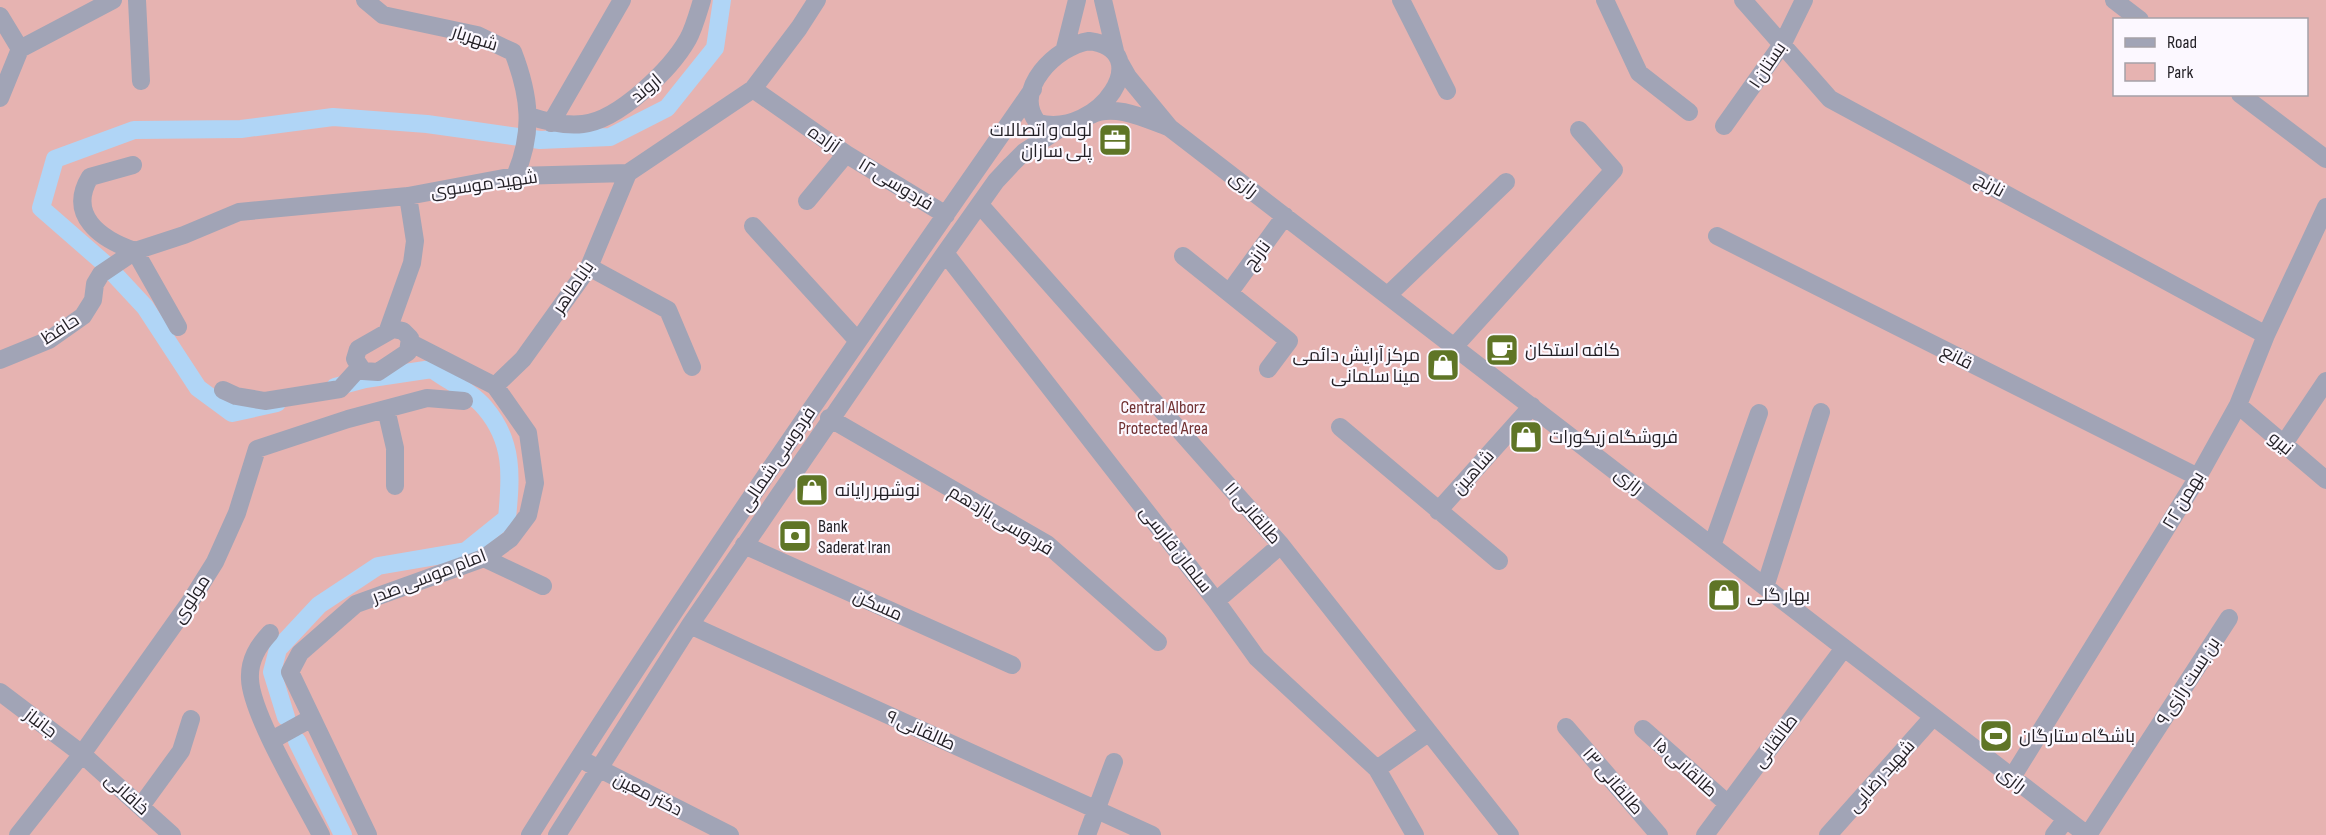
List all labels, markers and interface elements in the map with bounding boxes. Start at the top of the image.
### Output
legend [2113,18,2308,96]
street label: شهریار [448,21,500,56]
text: Road [2167,32,2197,53]
street label: بستان ۱ [1744,38,1790,92]
text: Park [2167,62,2193,83]
street label: اروند [627,69,666,107]
place label: لوله و اتصالات پلی سازان [990,120,1092,163]
street label: آزاده [804,121,844,158]
office icon: لوله و اتصالات پلی سازان [1097,122,1133,158]
street label: فردوسی ۱۲ [855,154,937,215]
street label: شهید موسوی [429,167,539,202]
street label: رازی [1225,167,1262,202]
street label: نارنج [1971,169,2008,203]
street label: نارنج [1240,237,1276,275]
street label: باباطاهر [548,257,599,318]
street label: حافظ [38,310,83,349]
cafe icon: کافه استکان [1484,332,1520,368]
place label: کافه استکان [1525,340,1620,361]
street label: قانع [1937,341,1976,375]
place label: مرکز آرایش دائمی مینا سلمانی [1293,345,1420,387]
shop icon: مرکز آرایش دائمی مینا سلمانی [1425,347,1461,383]
park label: Central Alborz Protected Area [1118,397,1208,439]
street label: فردوسی شمالی [735,403,820,516]
shop icon: فروشگاه زیگورات [1508,419,1544,455]
place label: فروشگاه زیگورات [1549,427,1678,448]
street label: نیرو [2264,427,2297,460]
street label: شاهین [1448,446,1499,499]
street label: رازی [1610,464,1647,499]
street label: ۲۲ بهمن [2158,468,2209,533]
shop icon: نوشهر رایانه [794,472,830,508]
street label: طالقانی ۱۱ [1220,478,1285,549]
place label: نوشهر رایانه [835,480,920,501]
street label: فردوسی یازدهم [944,481,1057,561]
street label: سلمان فارسی [1135,502,1216,597]
place label: Bank Saderat Iran [818,516,891,558]
bank icon: Bank Saderat Iran [777,518,813,554]
street label: امام موسی صدر [368,545,490,609]
street label: مولوی [168,571,215,627]
shop icon: بهار گلی [1706,577,1742,613]
street label: مسکن [850,585,906,626]
place label: بهار گلی [1747,585,1810,606]
street label: بن بست رازی ۹ [2152,633,2225,729]
street label: جانباز [19,704,61,742]
street label: طالقانی ۹ [883,706,959,755]
street label: طالقانی [1749,711,1802,772]
sports icon: باشگاه ستارگان [1978,718,2014,754]
place label: باشگاه ستارگان [2019,726,2135,747]
street label: طالقانی ۱۵ [1648,733,1721,802]
street label: شهید رضایی [1843,736,1919,817]
street label: طالقانی ۱۳ [1578,744,1647,819]
street label: رازی [1993,762,2030,797]
street label: دکتر معین [610,768,686,821]
street label: خاقانی [100,769,153,820]

